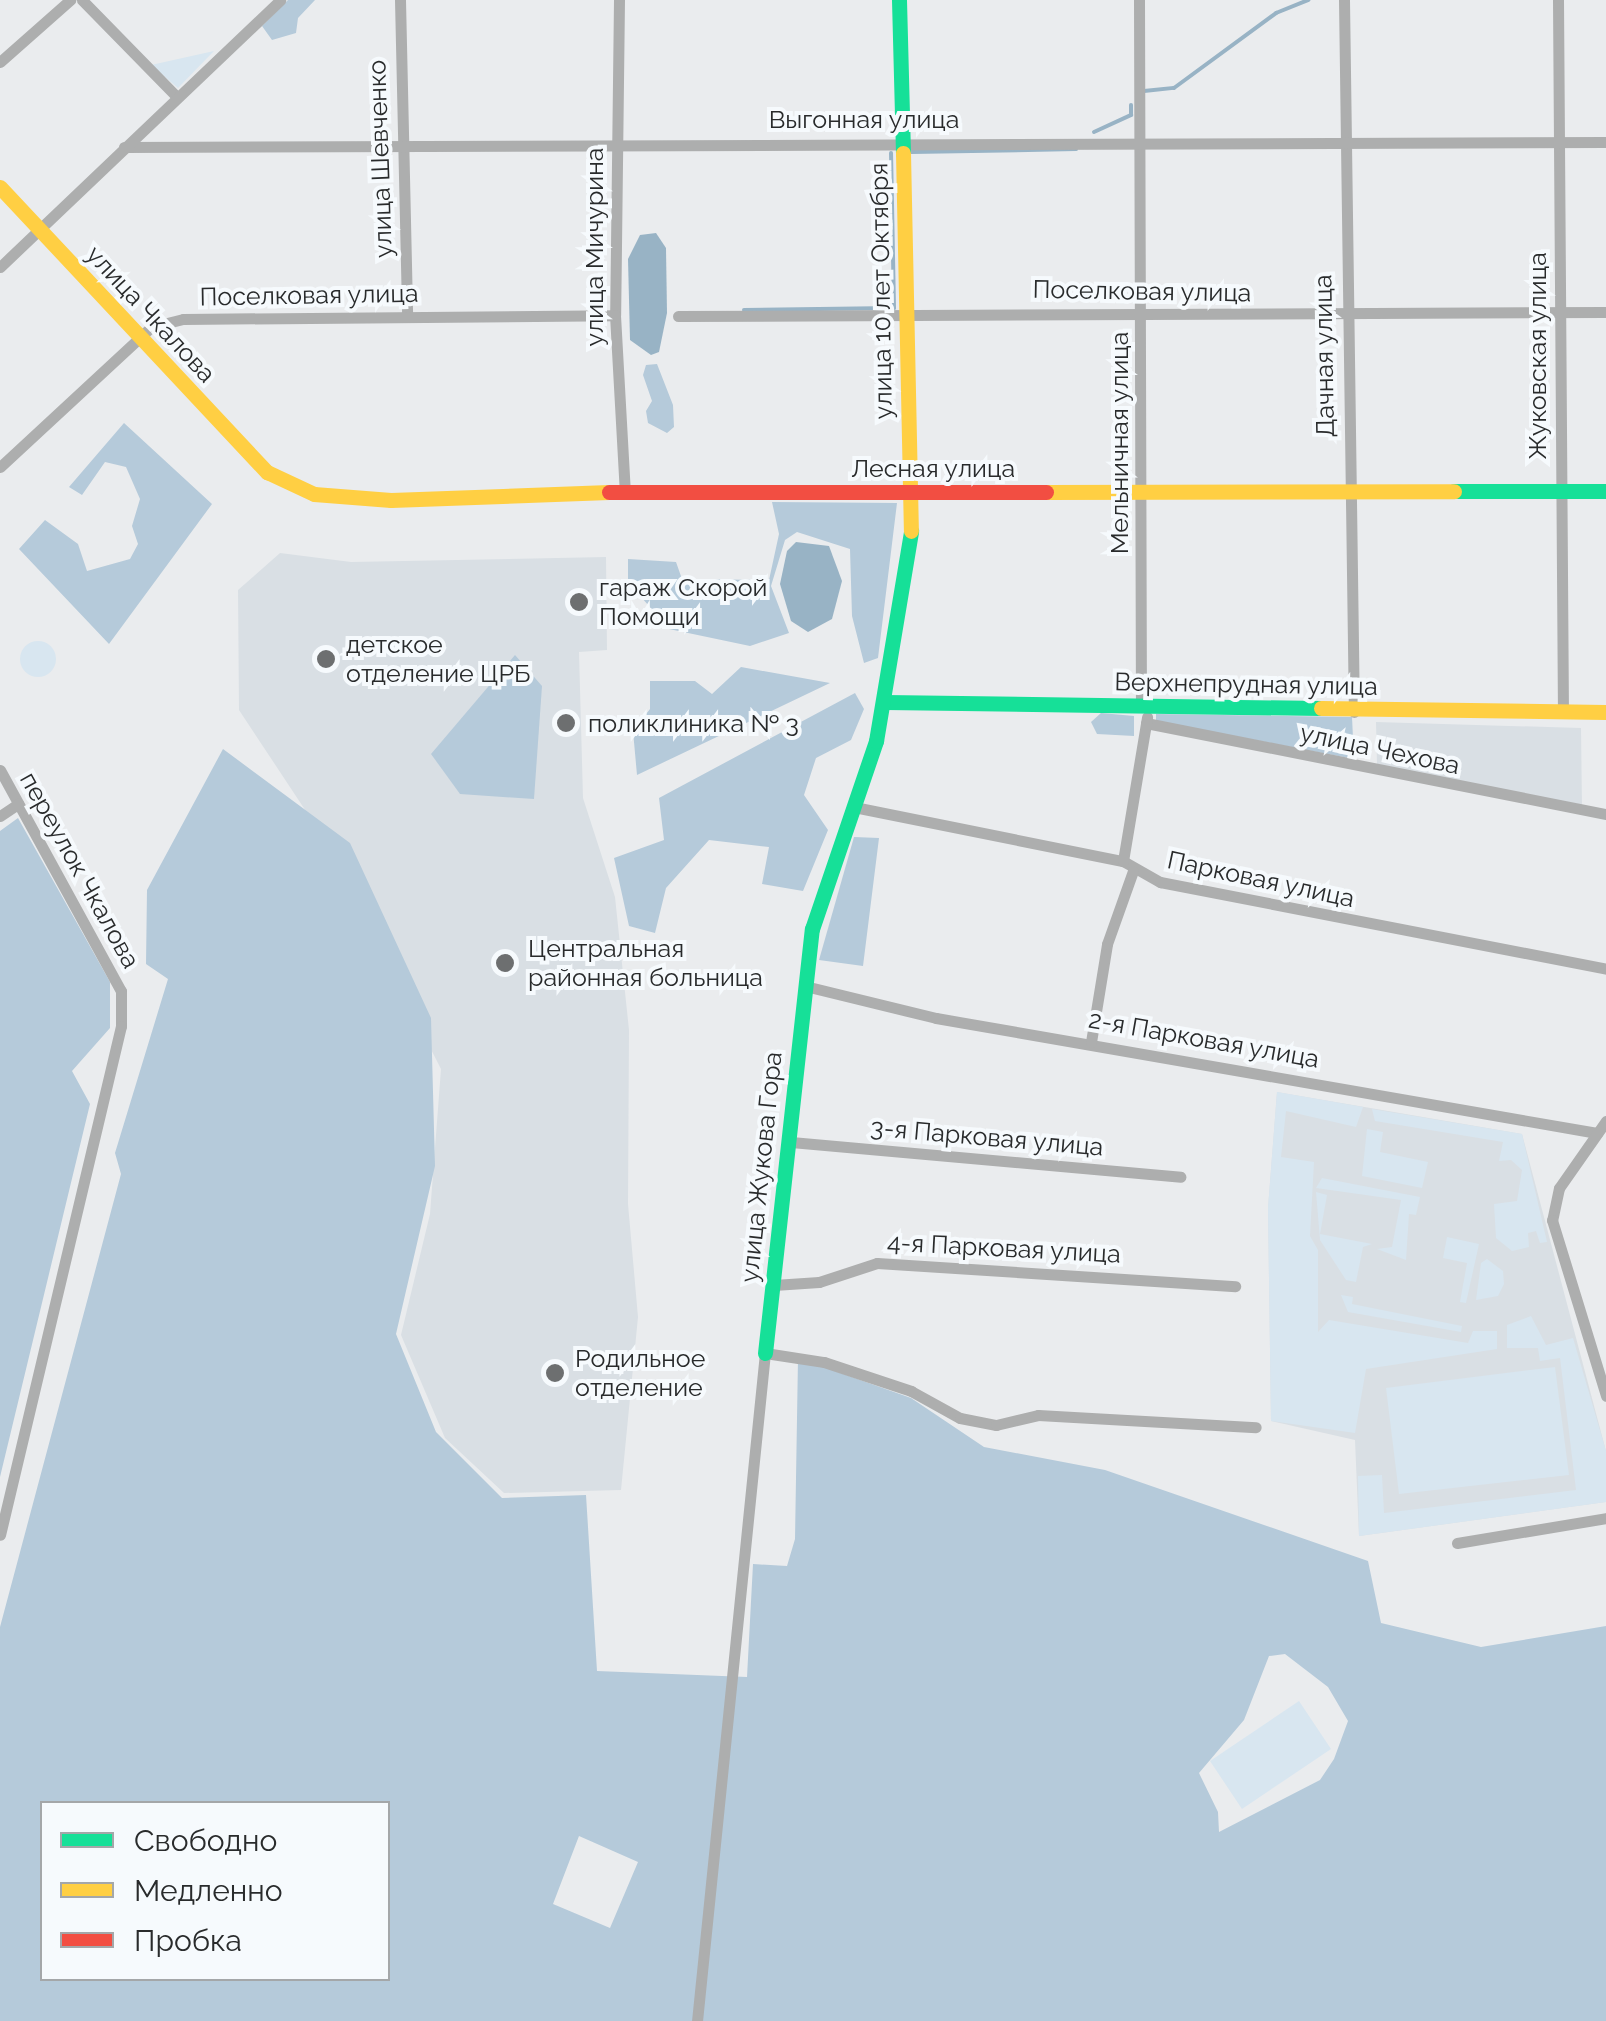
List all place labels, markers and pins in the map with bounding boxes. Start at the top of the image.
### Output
place label: гараж Скорой Помощи [599,573,767,632]
marker: гараж Скорой Помощи [568,591,590,613]
place label: детское отделение ЦРБ [346,630,530,689]
marker: детское отделение ЦРБ [315,648,337,670]
place label: поликлиника № 3 [588,708,799,738]
marker: поликлиника № 3 [553,710,579,736]
place label: Центральная районная больница [528,934,763,993]
marker: Центральная районная больница [492,950,518,976]
place label: Родильное отделение [575,1344,705,1403]
marker: Родильное отделение [544,1362,566,1384]

